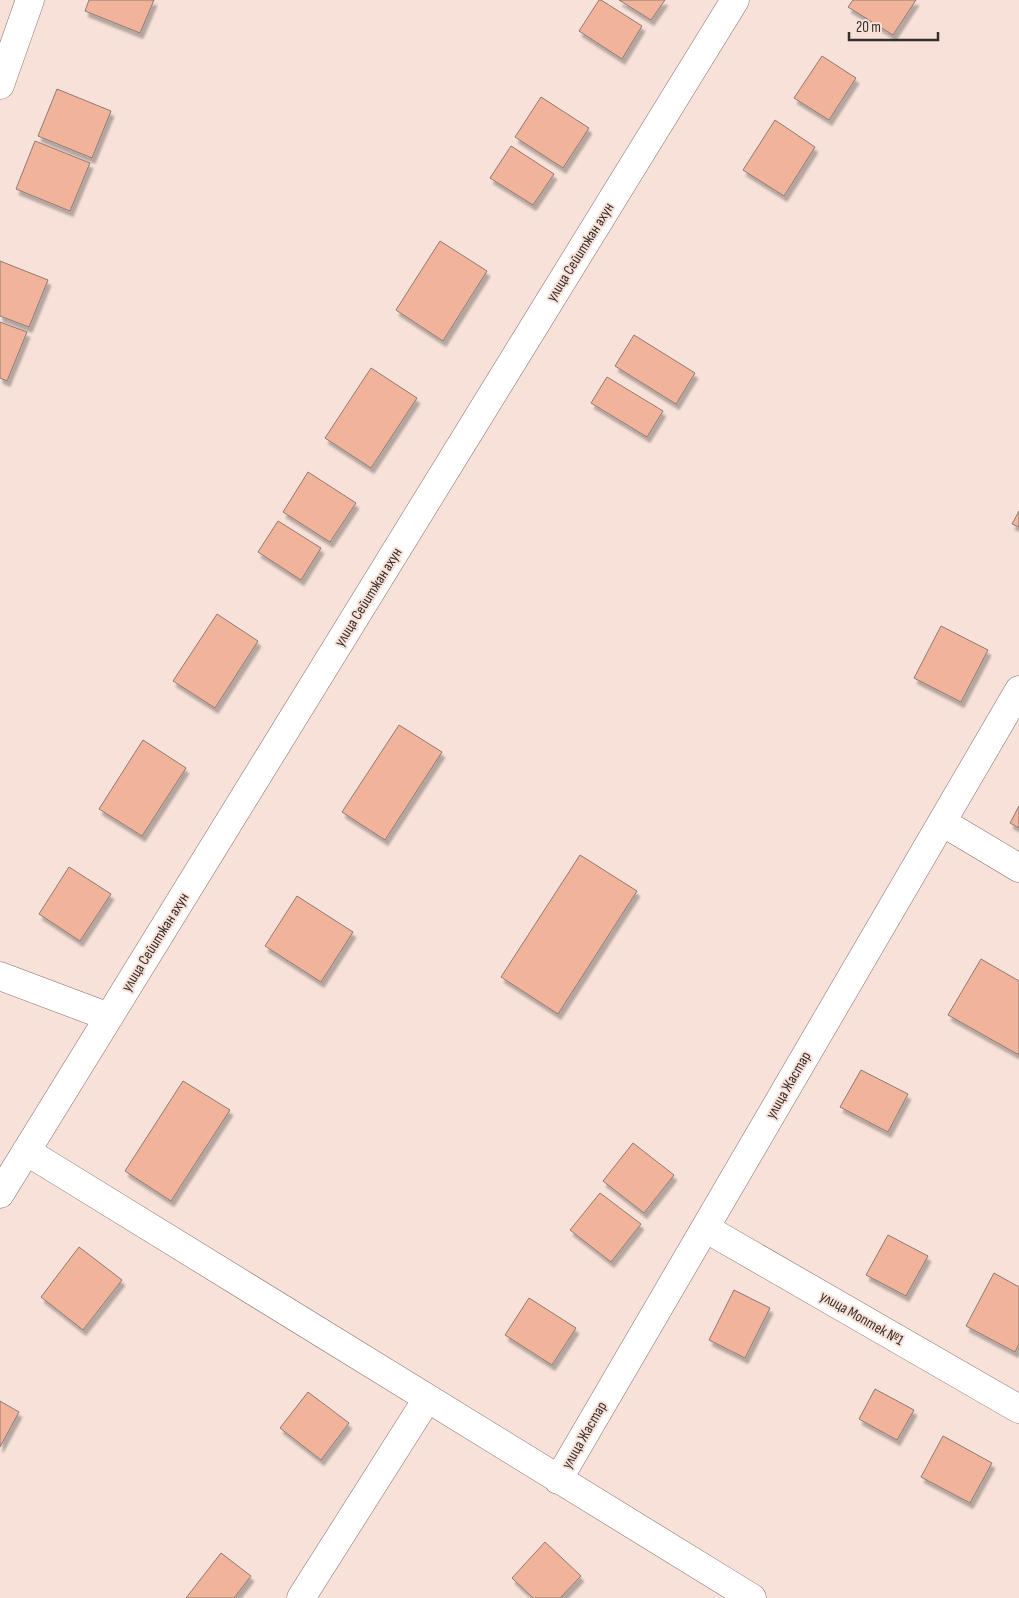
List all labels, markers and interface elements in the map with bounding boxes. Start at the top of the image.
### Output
scale bar [849,10,938,42]
text: 20 m [856,18,881,37]
street label: улица Сейитжан ахун [542,199,618,305]
street label: улица Сейитжан ахун [330,544,406,650]
street label: улица Сейитжан ахун [117,889,193,995]
street label: улица Жастар [762,1048,815,1122]
street label: улица Моптек №1 [817,1287,908,1350]
street label: улица Жастар [558,1398,611,1472]

